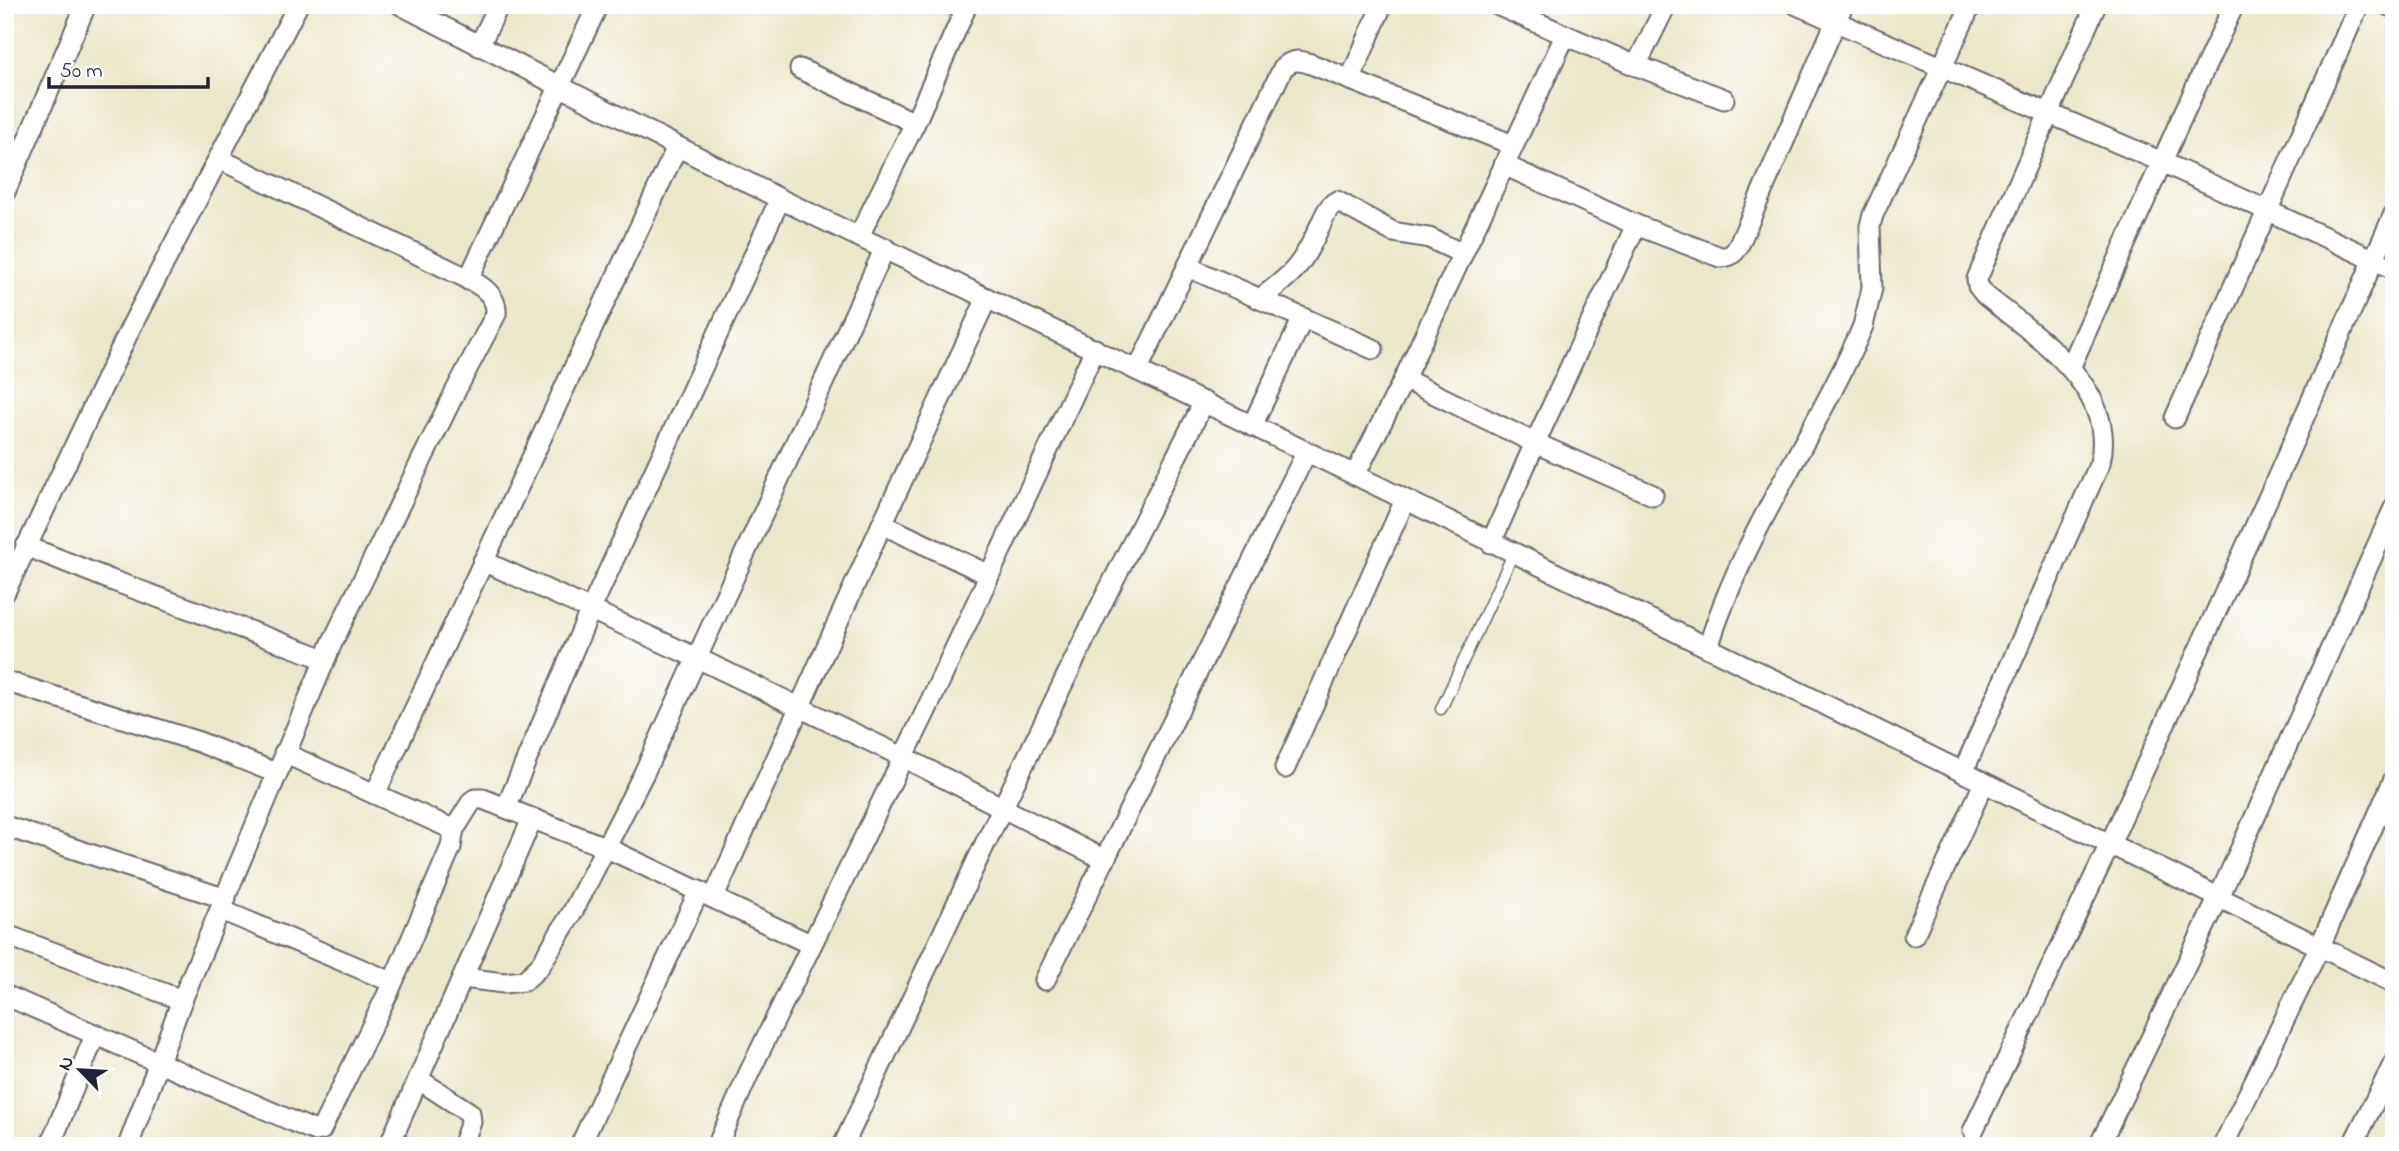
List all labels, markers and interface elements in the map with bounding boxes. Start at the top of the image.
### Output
scale bar [49,46,208,90]
text: 50 m [60,57,103,87]
north arrow [46,1036,116,1106]
text: N [52,1052,82,1075]

